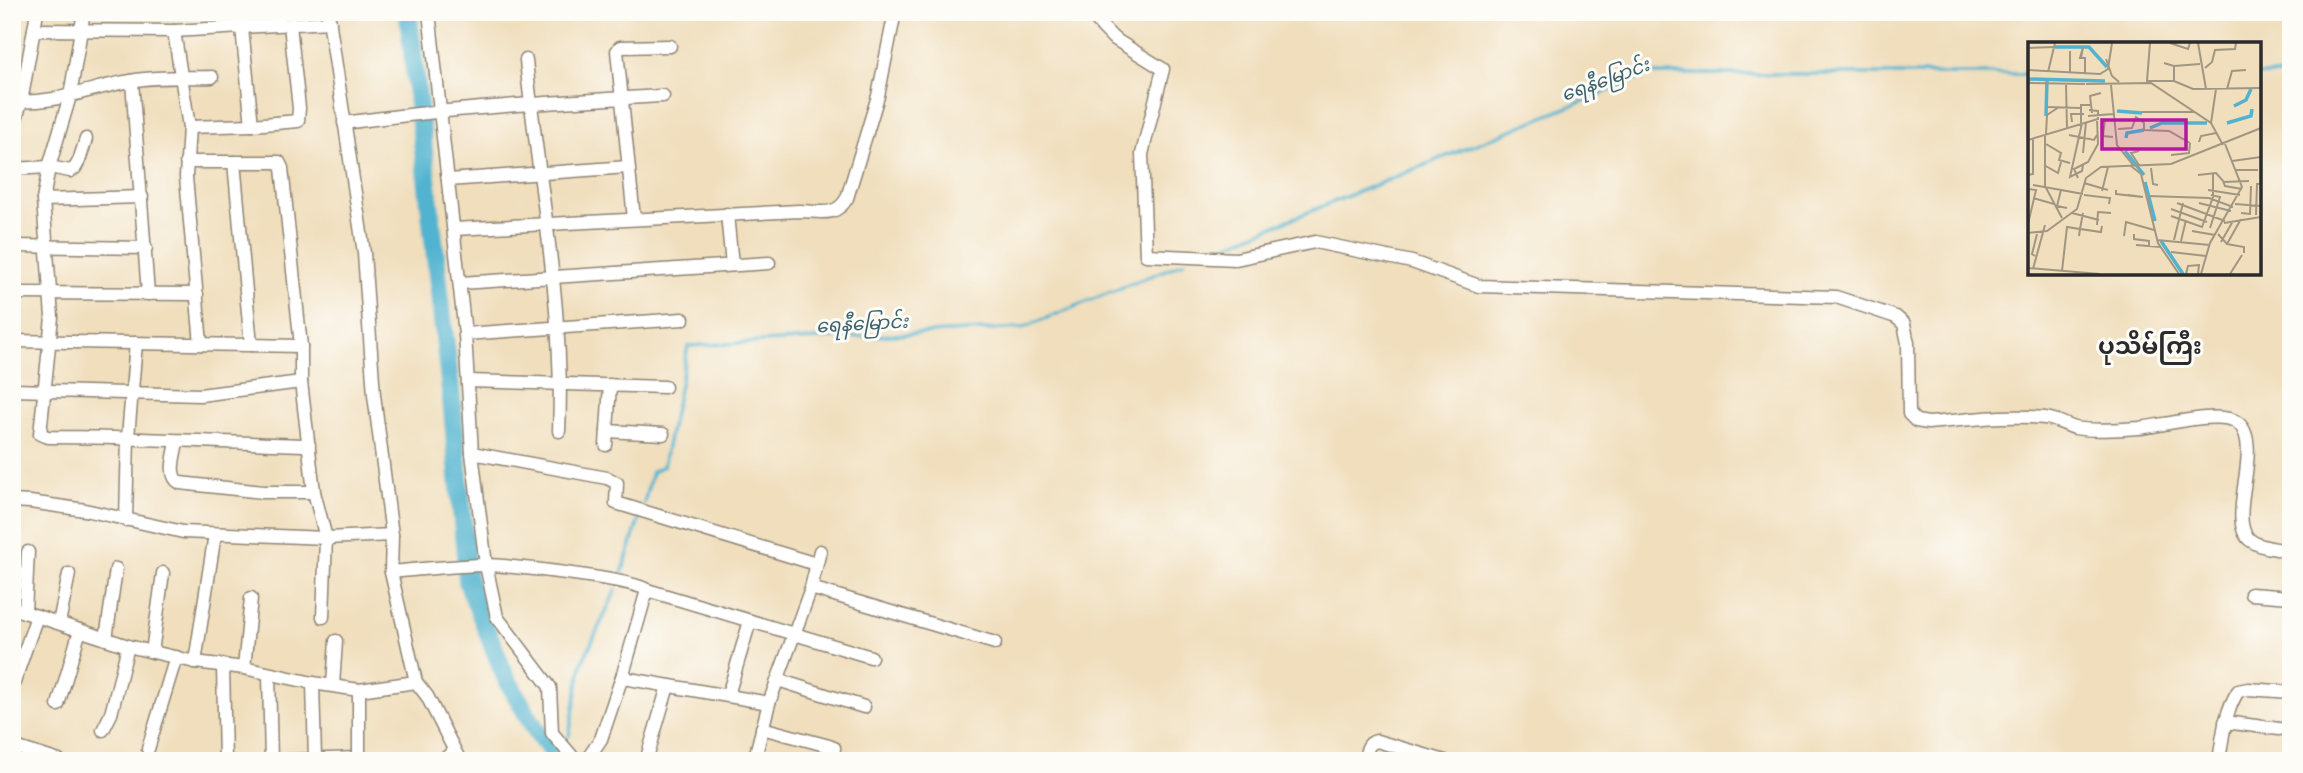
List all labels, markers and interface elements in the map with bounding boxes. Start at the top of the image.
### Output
inset map [2028,42,2261,275]
water label: ရေနီမြောင်း [1557,51,1655,110]
water label: ရေနီမြောင်း [815,308,910,341]
district label: ပုသိမ်ကြီး [2098,330,2202,365]

